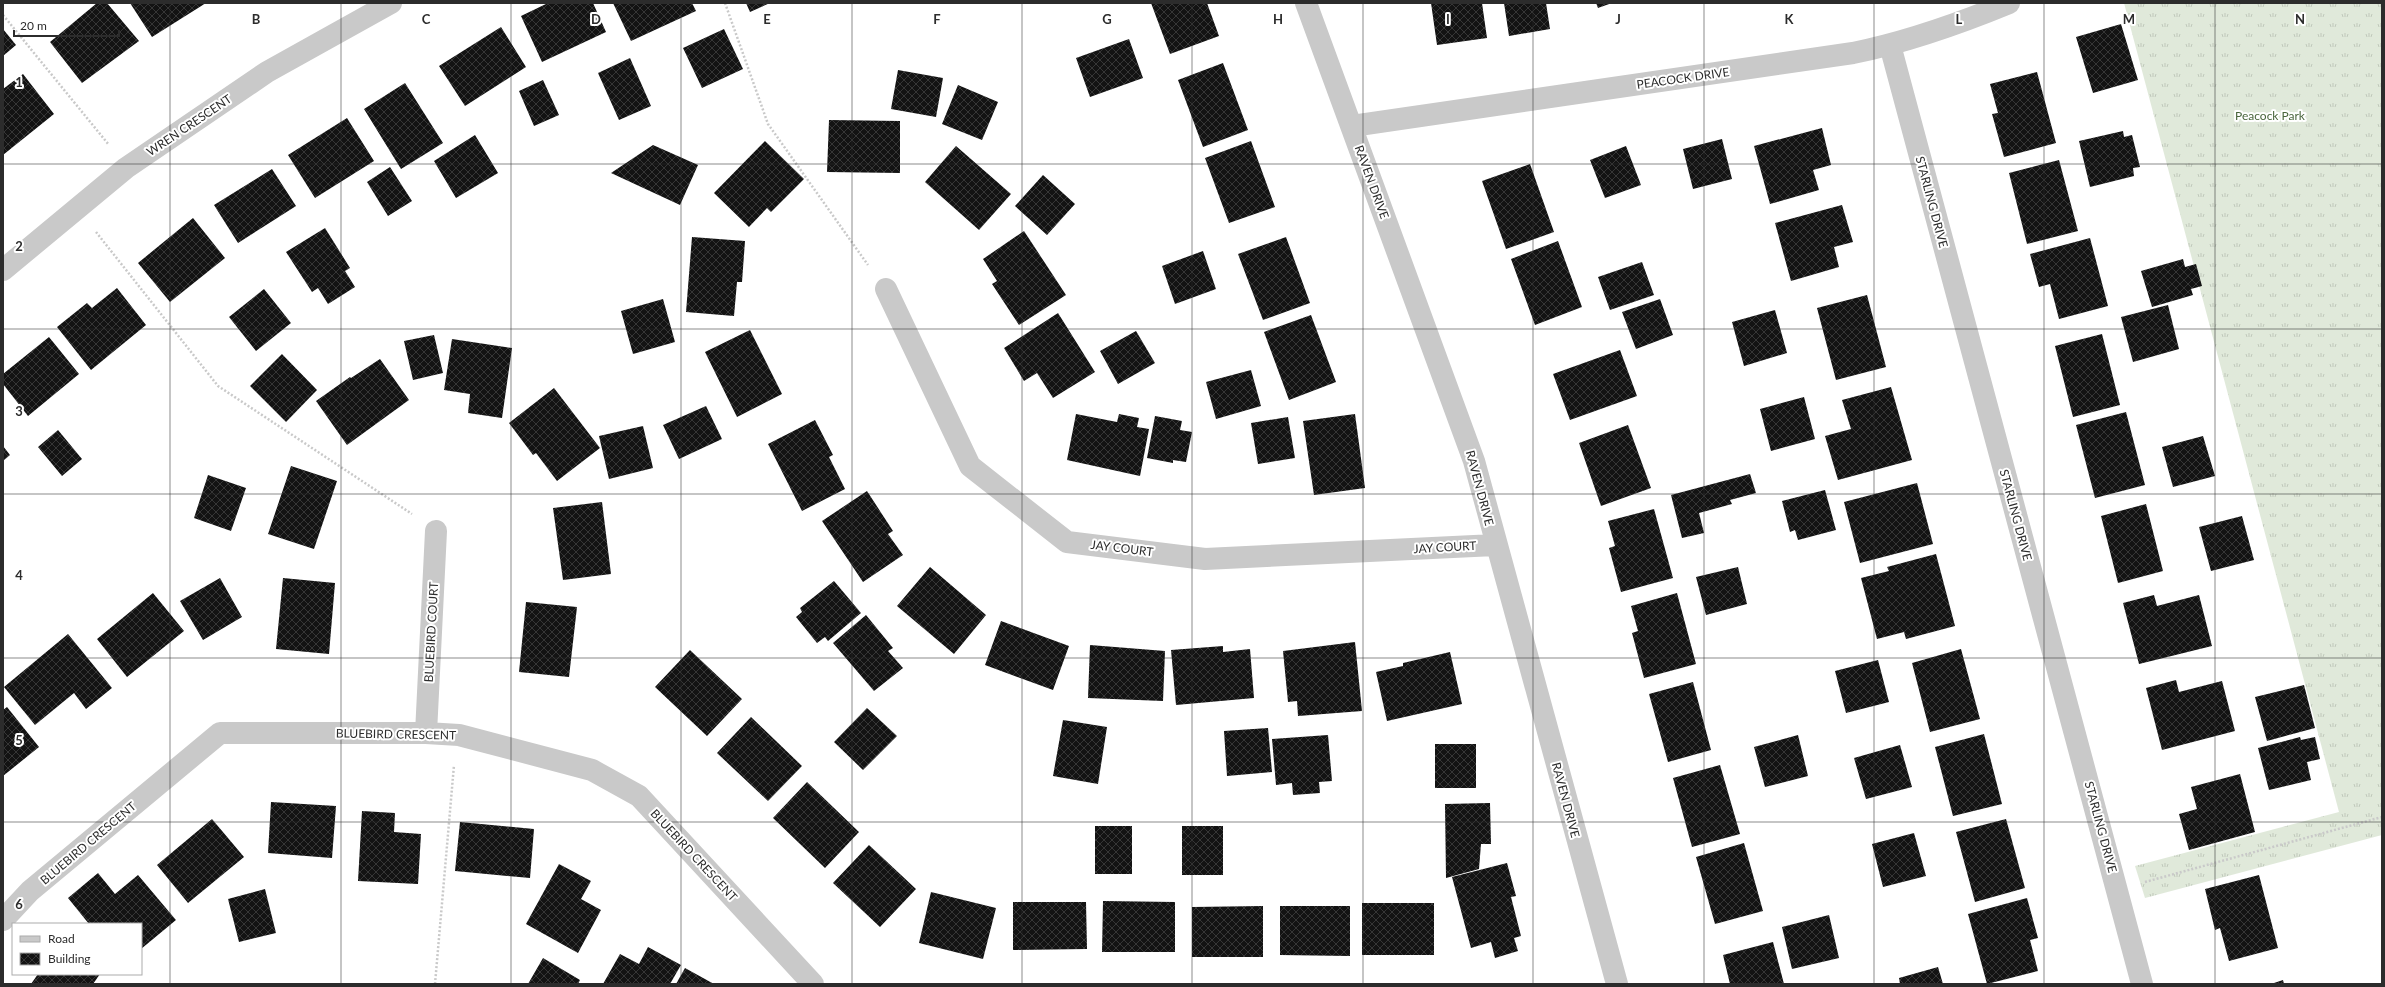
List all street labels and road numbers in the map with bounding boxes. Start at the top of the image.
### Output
street label: PEACOCK DRIVE [1636,64,1730,92]
street label: WREN CRESCENT [144,91,234,159]
street label: RAVEN DRIVE [1352,143,1392,221]
street label: STARLING DRIVE [1913,155,1951,249]
street label: RAVEN DRIVE [1463,449,1497,527]
street label: STARLING DRIVE [1997,468,2035,562]
street label: JAY COURT [1090,537,1154,559]
street label: JAY COURT [1413,538,1477,556]
street label: BLUEBIRD COURT [421,581,441,683]
street label: BLUEBIRD CRESCENT [336,725,456,743]
street label: RAVEN DRIVE [1549,761,1583,839]
street label: STARLING DRIVE [2082,780,2120,874]
street label: BLUEBIRD CRESCENT [37,799,139,887]
street label: BLUEBIRD CRESCENT [647,806,741,904]

